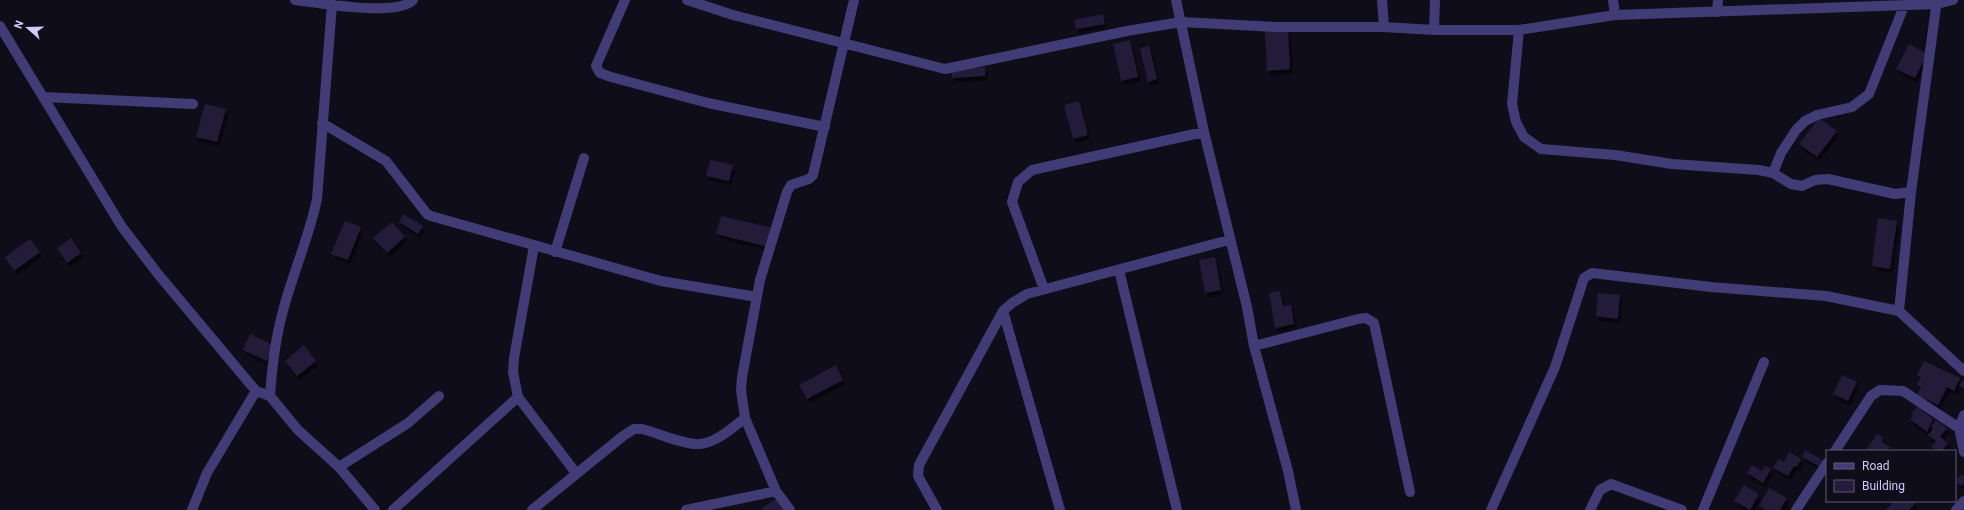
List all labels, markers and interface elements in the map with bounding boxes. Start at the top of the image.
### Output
north arrow [8,8,48,48]
text: N [12,19,27,31]
legend [1826,450,1956,502]
text: Road [1862,459,1890,473]
text: Building [1862,479,1905,493]

